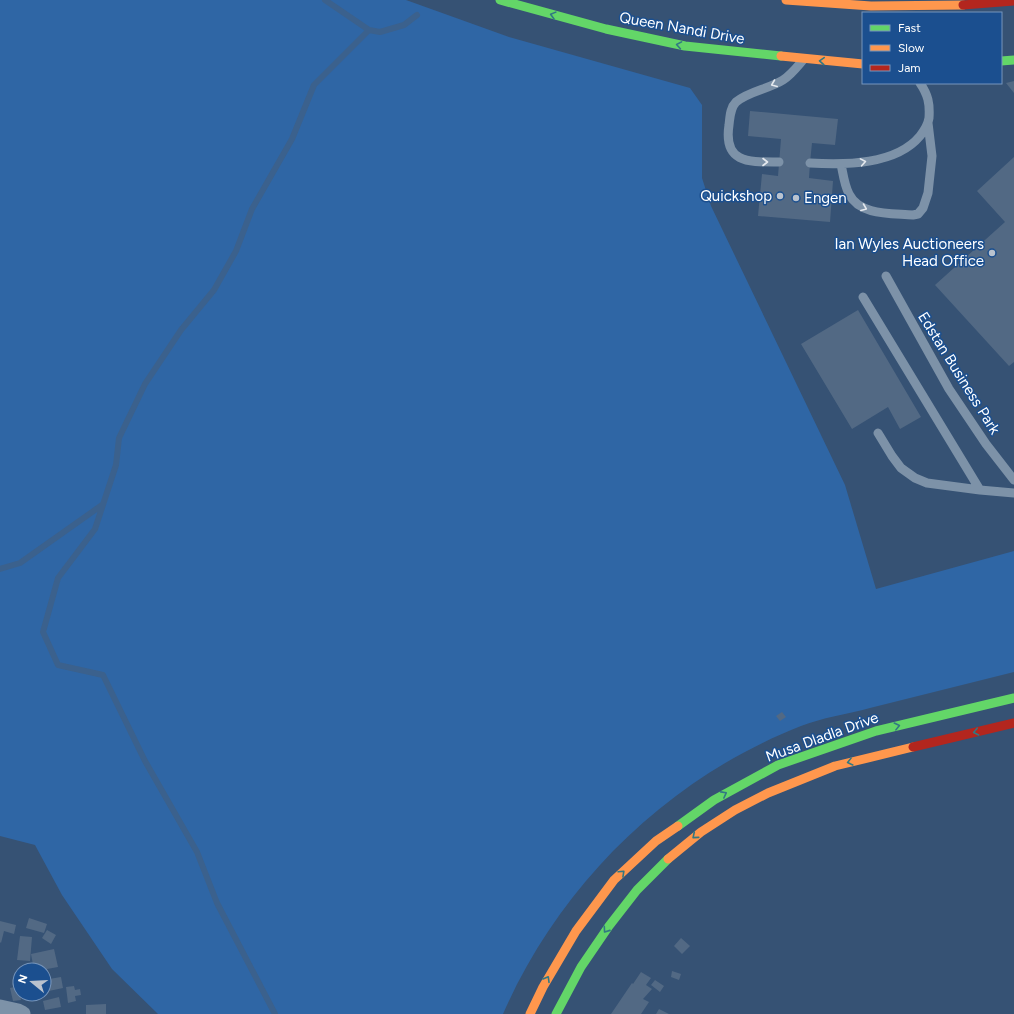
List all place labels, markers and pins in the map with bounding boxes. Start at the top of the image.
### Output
place label: Quickshop [700,187,772,205]
place label: Engen [804,189,847,207]
marker: Quickshop [775,191,785,201]
marker: Engen [791,193,801,203]
place label: Ian Wyles Auctioneers Head Office [834,235,984,270]
marker: Ian Wyles Auctioneers Head Office [987,248,997,258]

